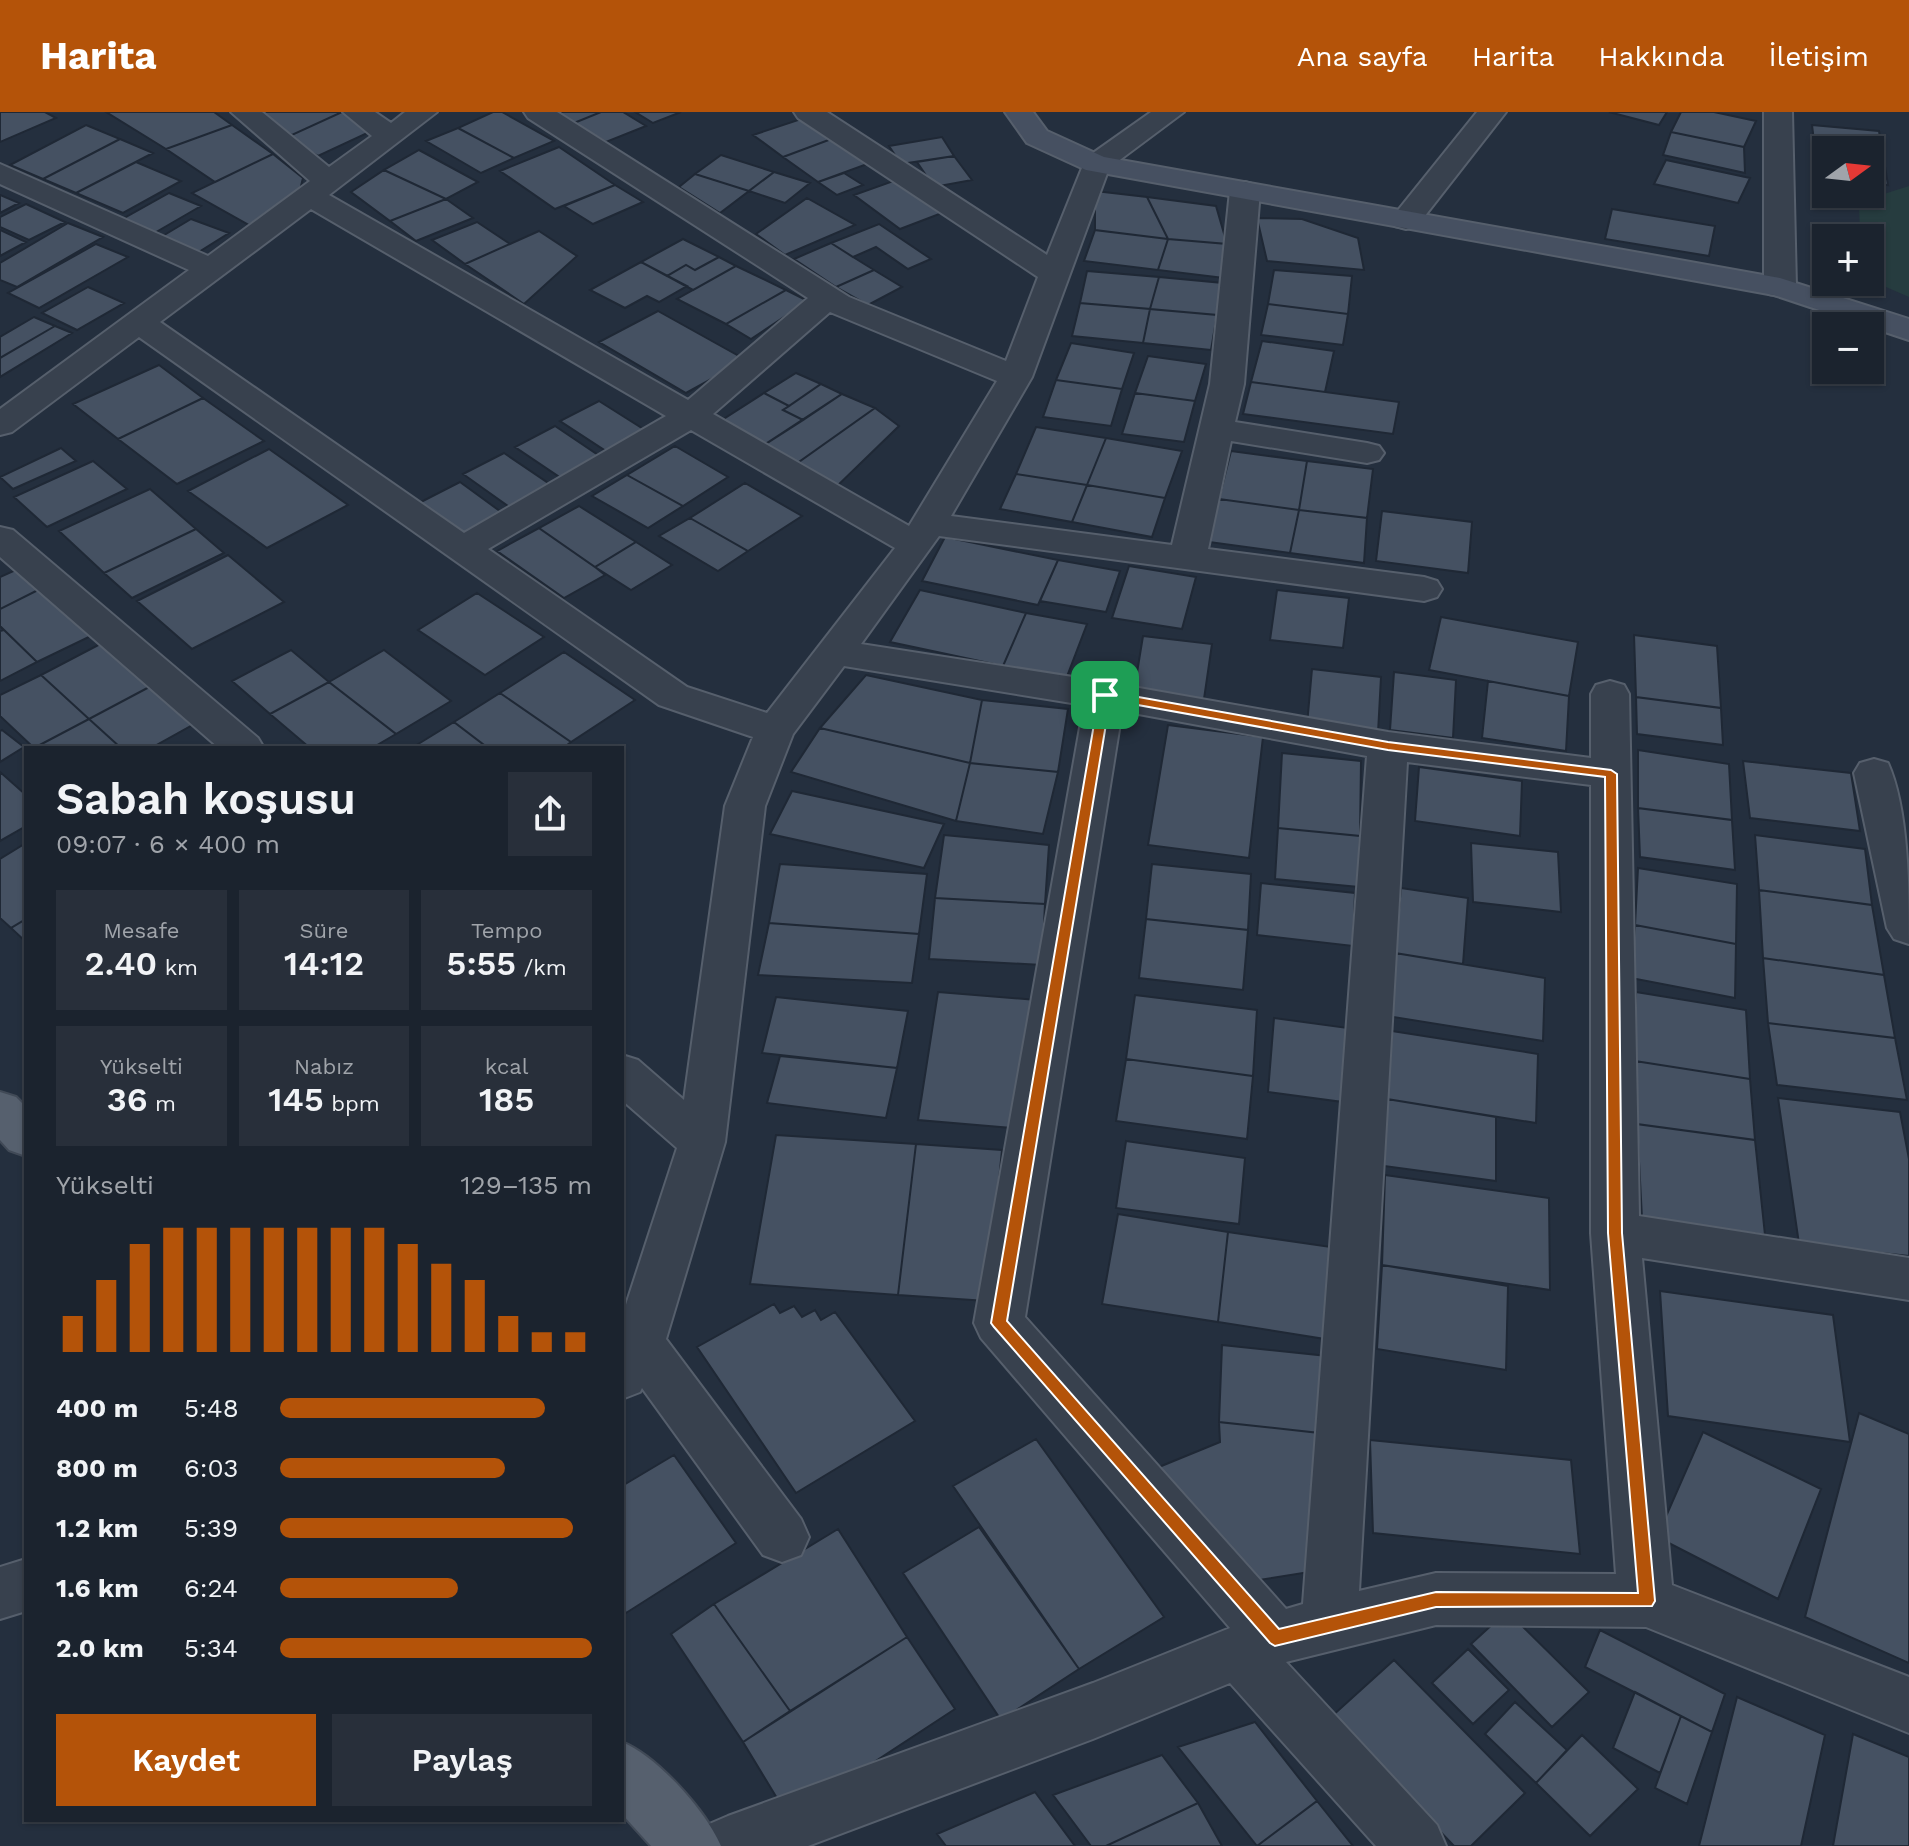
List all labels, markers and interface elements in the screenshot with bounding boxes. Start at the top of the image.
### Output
text: Harita [40,34,156,78]
text: Ana sayfa [1297,40,1428,73]
text: Harita [1472,40,1554,73]
text: Hakkında [1598,40,1725,73]
text: İletişim [1769,40,1869,73]
north arrow [1812,136,1884,208]
map controls [1812,136,1884,384]
button: + [1812,224,1884,296]
button: − [1812,312,1884,384]
pin [1071,661,1139,729]
icon: arrive [1083,673,1127,717]
button: share [508,772,592,856]
text: Sabah koşusu [56,773,356,825]
text: 09:07 · 6 × 400 m [56,829,280,859]
text: Mesafe [103,918,179,943]
text: Süre [300,918,348,943]
text: Tempo [471,918,542,943]
text: 2.40 [85,943,157,983]
text: 14:12 [284,943,364,983]
text: 5:55 [447,943,516,983]
text: km [157,955,198,980]
text: /km [516,955,567,980]
text: Yükselti [100,1054,183,1079]
text: Nabız [294,1054,354,1079]
text: kcal [485,1054,528,1079]
text: 36 [107,1079,148,1119]
text: 145 [268,1079,324,1119]
text: 185 [479,1079,534,1119]
text: m [148,1091,176,1116]
text: bpm [324,1091,380,1116]
text: Yükselti [56,1170,154,1200]
text: 129–135 m [460,1170,592,1200]
text: 400 m [56,1393,138,1423]
text: 5:48 [184,1393,239,1423]
text: 800 m [56,1453,138,1483]
text: 6:03 [184,1453,238,1483]
text: 1.2 km [56,1513,138,1543]
text: 5:39 [184,1513,238,1543]
text: 1.6 km [56,1573,139,1603]
text: 6:24 [184,1573,238,1603]
text: 2.0 km [56,1633,144,1663]
text: 5:34 [184,1633,238,1663]
button: Kaydet [56,1714,316,1806]
button: Paylaş [332,1714,592,1806]

